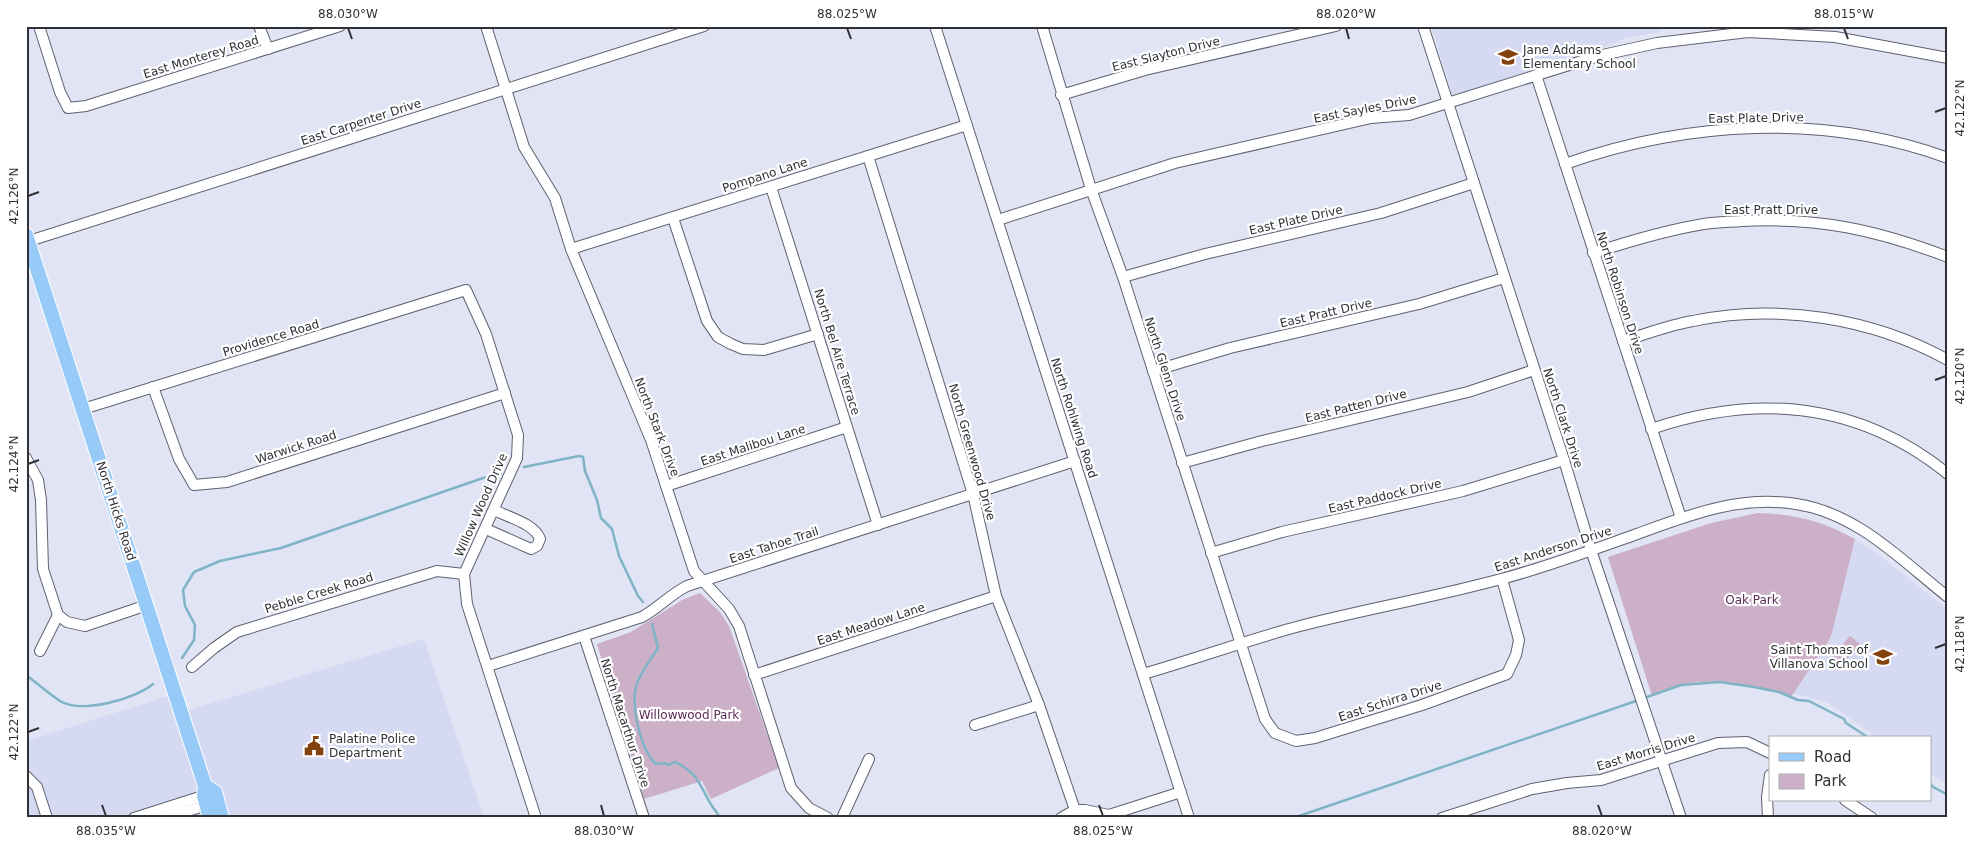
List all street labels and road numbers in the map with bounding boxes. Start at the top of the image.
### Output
street label: East Monterey Road [141,33,261,81]
street label: East Slayton Drive [1111,34,1221,74]
street label: East Sayles Drive [1312,92,1418,126]
street label: East Carpenter Drive [299,96,423,148]
street label: East Plate Drive [1708,110,1804,126]
street label: Pompano Lane [721,155,809,195]
street label: East Plate Drive [1248,202,1344,238]
street label: East Pratt Drive [1724,203,1818,217]
street label: North Robinson Drive [1594,230,1646,356]
street label: North Bel Aire Terrace [811,287,863,417]
street label: East Pratt Drive [1279,296,1373,330]
street label: North Glenn Drive [1142,315,1188,423]
street label: Providence Road [221,317,321,359]
street label: North Rohlwing Road [1048,356,1100,480]
street label: North Clark Drive [1540,366,1586,470]
street label: North Stark Drive [632,376,682,478]
street label: North Greenwood Drive [946,382,998,522]
street label: East Patten Drive [1304,387,1408,425]
street label: East Malibou Lane [699,421,807,469]
street label: Warwick Road [254,427,338,467]
street label: Willow Wood Drive [452,451,510,559]
street label: North Hicks Road [93,460,139,562]
street label: East Paddock Drive [1327,476,1443,516]
street label: East Anderson Drive [1493,523,1613,575]
street label: East Tahoe Trail [728,524,820,566]
street label: Pebble Creek Road [263,570,375,616]
street label: East Meadow Lane [815,600,927,648]
street label: North Macarthur Drive [598,657,652,789]
street label: East Schirra Drive [1337,678,1443,724]
street label: East Morris Drive [1595,730,1697,774]

